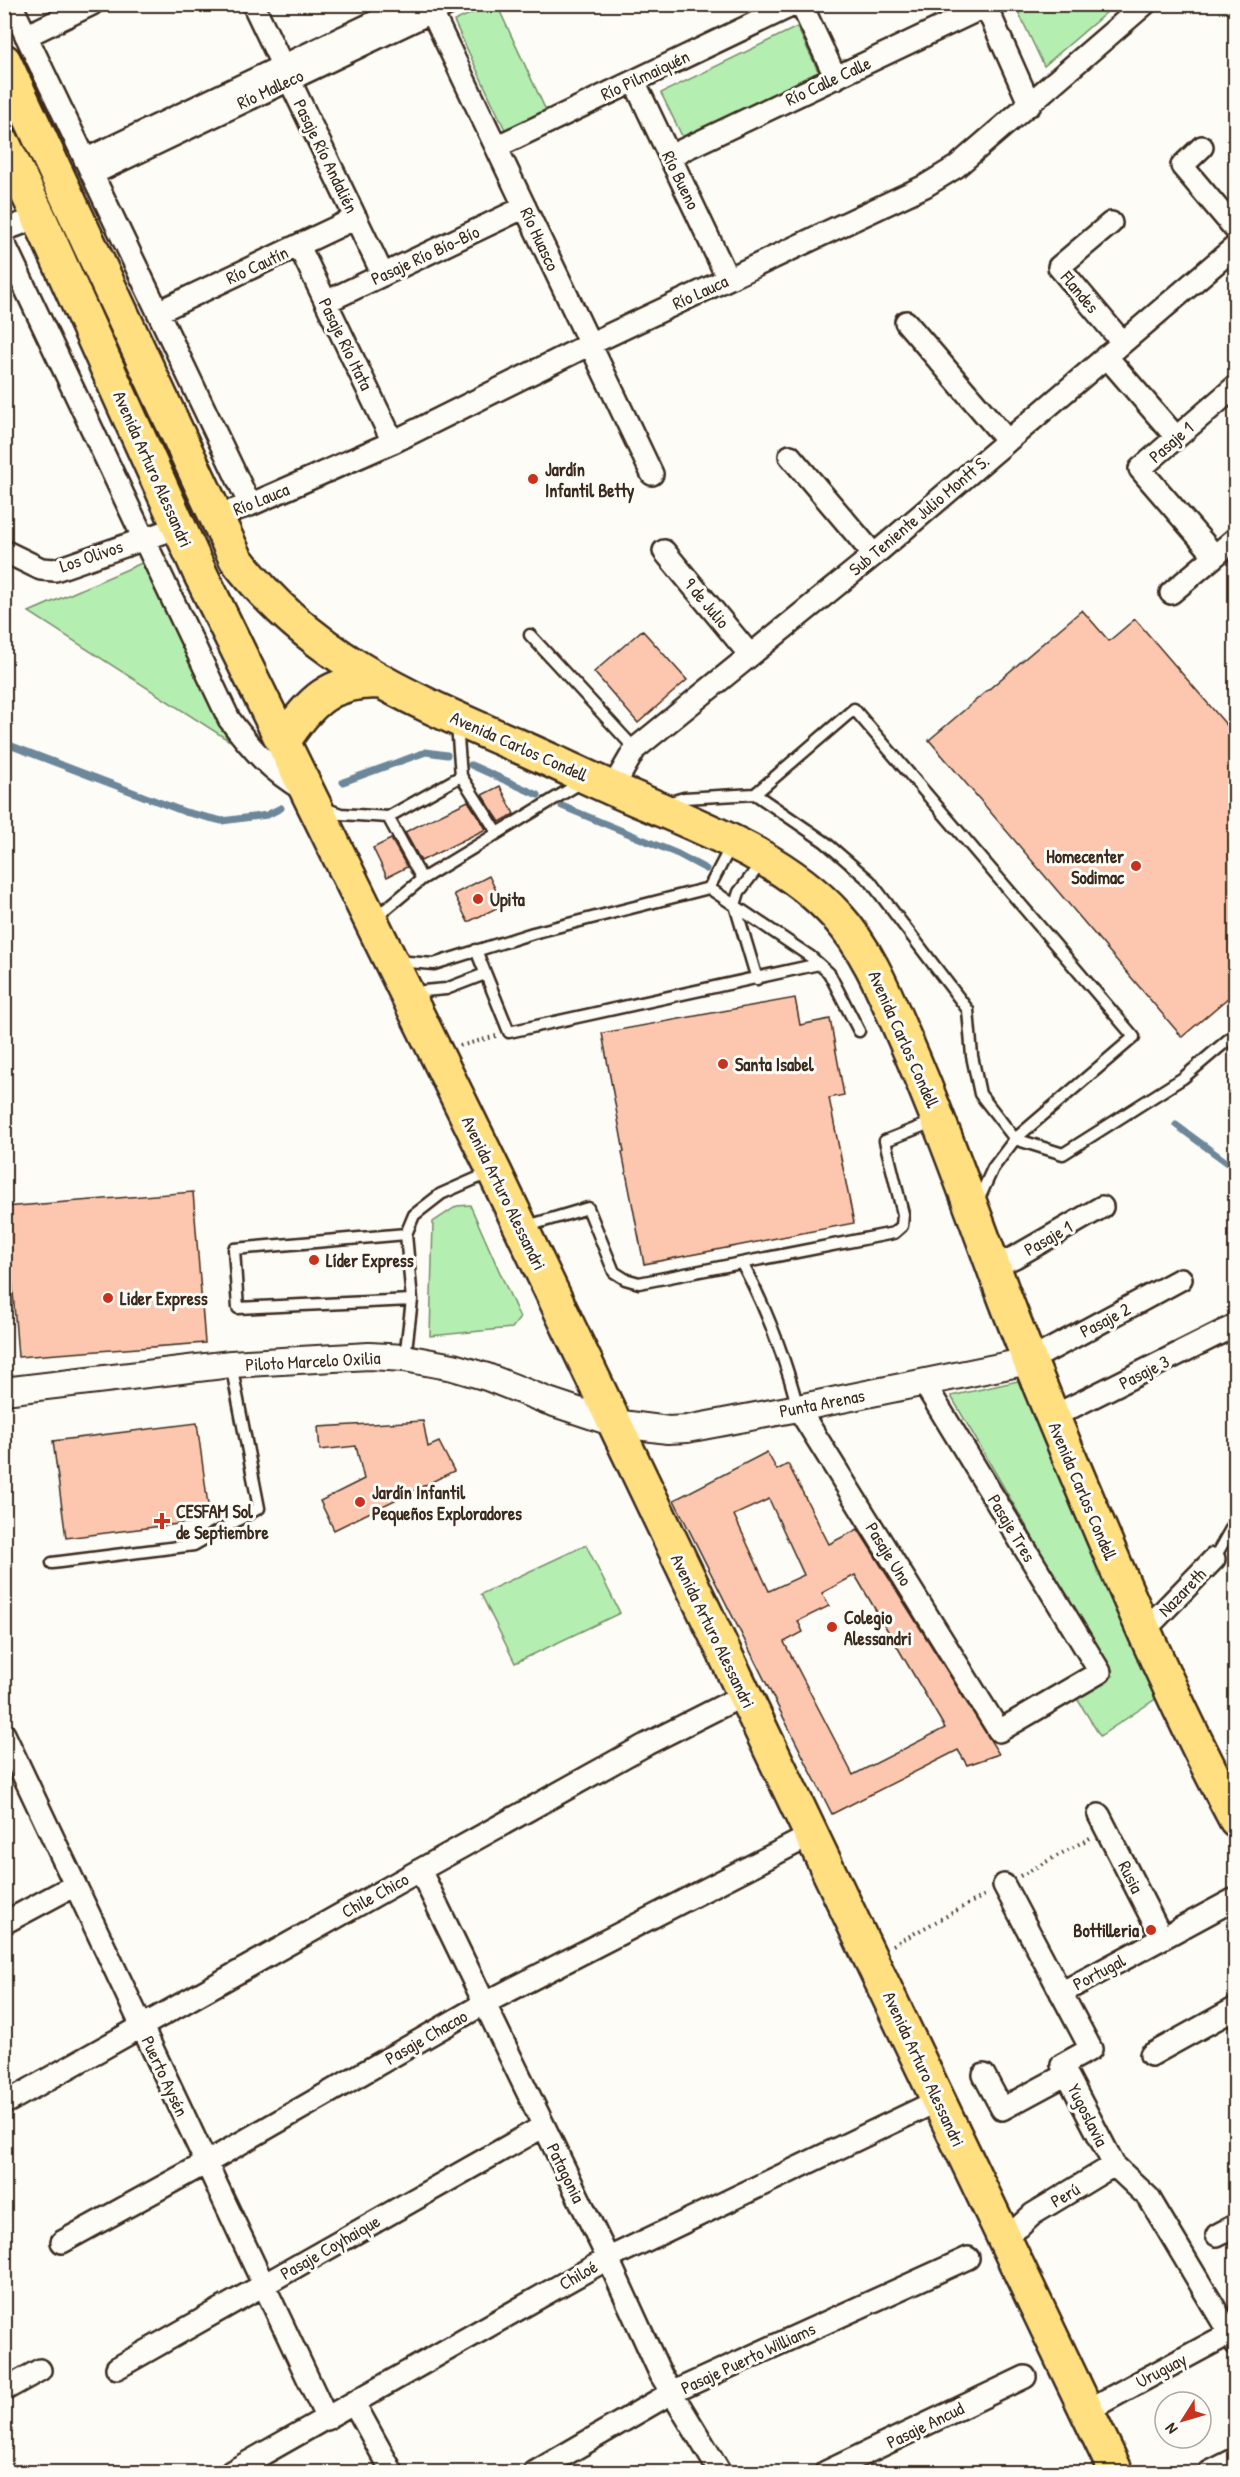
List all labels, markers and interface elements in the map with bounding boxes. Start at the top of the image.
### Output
street label: Río Pilmaiquén [597,44,693,106]
street label: Río Calle Calle [781,50,875,112]
street label: Río Malleco [233,63,307,115]
street label: Pasaje Río Andalién [288,95,364,217]
street label: Río Bueno [656,146,706,214]
street label: Río Huasco [514,203,566,275]
street label: Pasaje Río Bío-Bío [367,219,483,291]
street label: Río Cautín [222,240,292,290]
street label: Flandes [1054,265,1105,318]
street label: Río Lauca [668,268,732,316]
street label: Pasaje Río Itata [313,294,379,394]
street label: Avenida Arturo Alessandri [107,387,199,551]
street label: Pasaje 1 [1143,416,1199,468]
street label: Sub Teniente Julio Montt S. [843,449,995,581]
place label: Jardín Infantil Betty [545,457,635,504]
marker: Jardín Infantil Betty [526,472,540,486]
street label: Río Lauca [229,476,293,522]
street label: Los Olivos [56,534,126,578]
street label: 9 de Julio [678,572,736,634]
street label: Avenida Carlos Condell [446,705,592,788]
place label: Homecenter Sodimac [1046,844,1125,890]
marker: Homecenter Sodimac [1129,859,1143,873]
place label: Upita [490,887,526,913]
marker: Upita [471,892,485,906]
street label: Avenida Carlos Condell [863,966,946,1112]
place label: Santa Isabel [735,1052,815,1077]
marker: Santa Isabel [716,1057,730,1071]
street label: Avenida Arturo Alessandri [456,1112,552,1274]
street label: Pasaje 1 [1019,1214,1077,1262]
place label: Líder Express [326,1248,414,1274]
marker: Líder Express [307,1253,321,1267]
place label: Lider Express [120,1286,208,1312]
marker: Lider Express [101,1291,115,1305]
street label: Pasaje 2 [1075,1296,1135,1344]
street label: Piloto Marcelo Oxilia [245,1345,381,1377]
street label: Pasaje 3 [1115,1349,1173,1395]
street label: Punta Arenas [777,1382,867,1424]
street label: Avenida Carlos Condell [1043,1418,1123,1564]
place label: Jardín Infantil Pequeños Exploradores [372,1480,522,1527]
street label: Pasaje Tres [982,1490,1042,1567]
marker: Jardín Infantil Pequeños Exploradores [353,1495,367,1509]
place label: CESFAM Sol de Septiembre [176,1499,269,1546]
marker: CESFAM Sol de Septiembre [153,1512,171,1530]
street label: Pasaje Uno [860,1517,918,1591]
street label: Avenida Arturo Alessandri [665,1550,761,1712]
street label: Nazareth [1152,1562,1212,1622]
place label: Colegio Alessandri [844,1605,912,1651]
marker: Colegio Alessandri [825,1620,839,1634]
street label: Rusia [1112,1856,1150,1898]
street label: Chile Chico [337,1866,413,1924]
place label: Bottilleria [1073,1918,1140,1943]
marker: Bottilleria [1144,1923,1158,1937]
street label: Portugal [1068,1948,1130,1996]
street label: Avenida Arturo Alessandri [877,1987,971,2151]
street label: Pasaje Chacao [380,2003,472,2071]
street label: Puerto Aysén [135,2032,195,2120]
street label: Yugoslavia [1062,2079,1114,2151]
street label: Patagonia [541,2139,591,2207]
street label: Perú [1046,2177,1084,2213]
street label: Pasaje Coyhaique [276,2208,384,2286]
street label: Chiloé [554,2254,602,2296]
street label: Pasaje Puerto Williams [677,2316,819,2400]
street label: Uruguay [1131,2346,1191,2394]
north arrow [1153,2390,1213,2450]
street label: Pasaje Ancud [882,2395,968,2455]
text: N [1159,2419,1182,2439]

